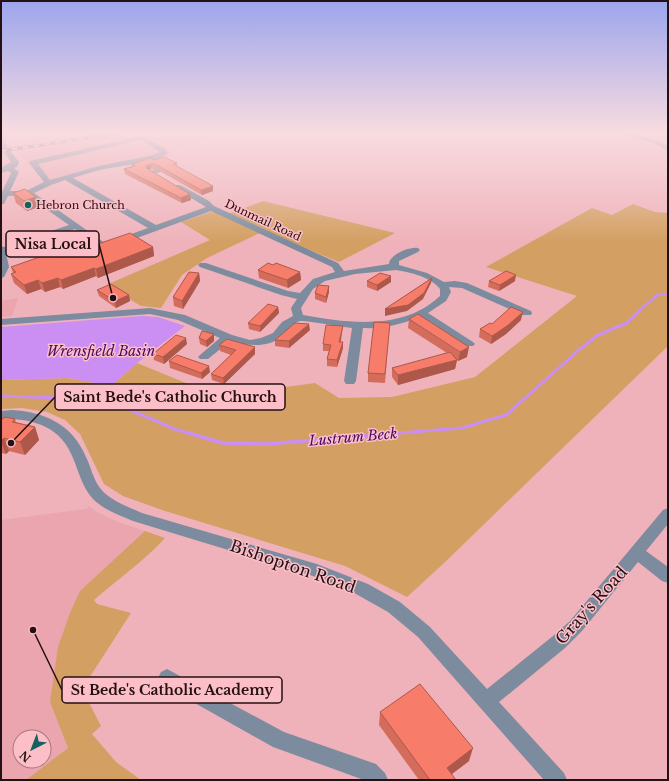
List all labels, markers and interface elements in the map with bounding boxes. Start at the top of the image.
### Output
street label: Dunmail Road [223,196,304,244]
place label: Hebron Church [36,198,125,212]
marker: Hebron Church [23,200,33,210]
callout: Nisa Local [6,231,99,257]
text: Nisa Local [14,235,92,253]
water label: Wrensfield Basin [47,342,156,360]
callout: Saint Bede's Catholic Church [55,384,285,410]
text: Saint Bede's Catholic Church [63,388,277,406]
water label: Lustrum Beck [307,424,398,450]
street label: Bishopton Road [227,535,359,597]
street label: Gray's Road [551,562,631,648]
callout: St Bede's Catholic Academy [62,677,282,703]
text: St Bede's Catholic Academy [71,681,274,699]
north arrow [12,729,52,769]
text: N [16,747,34,765]

